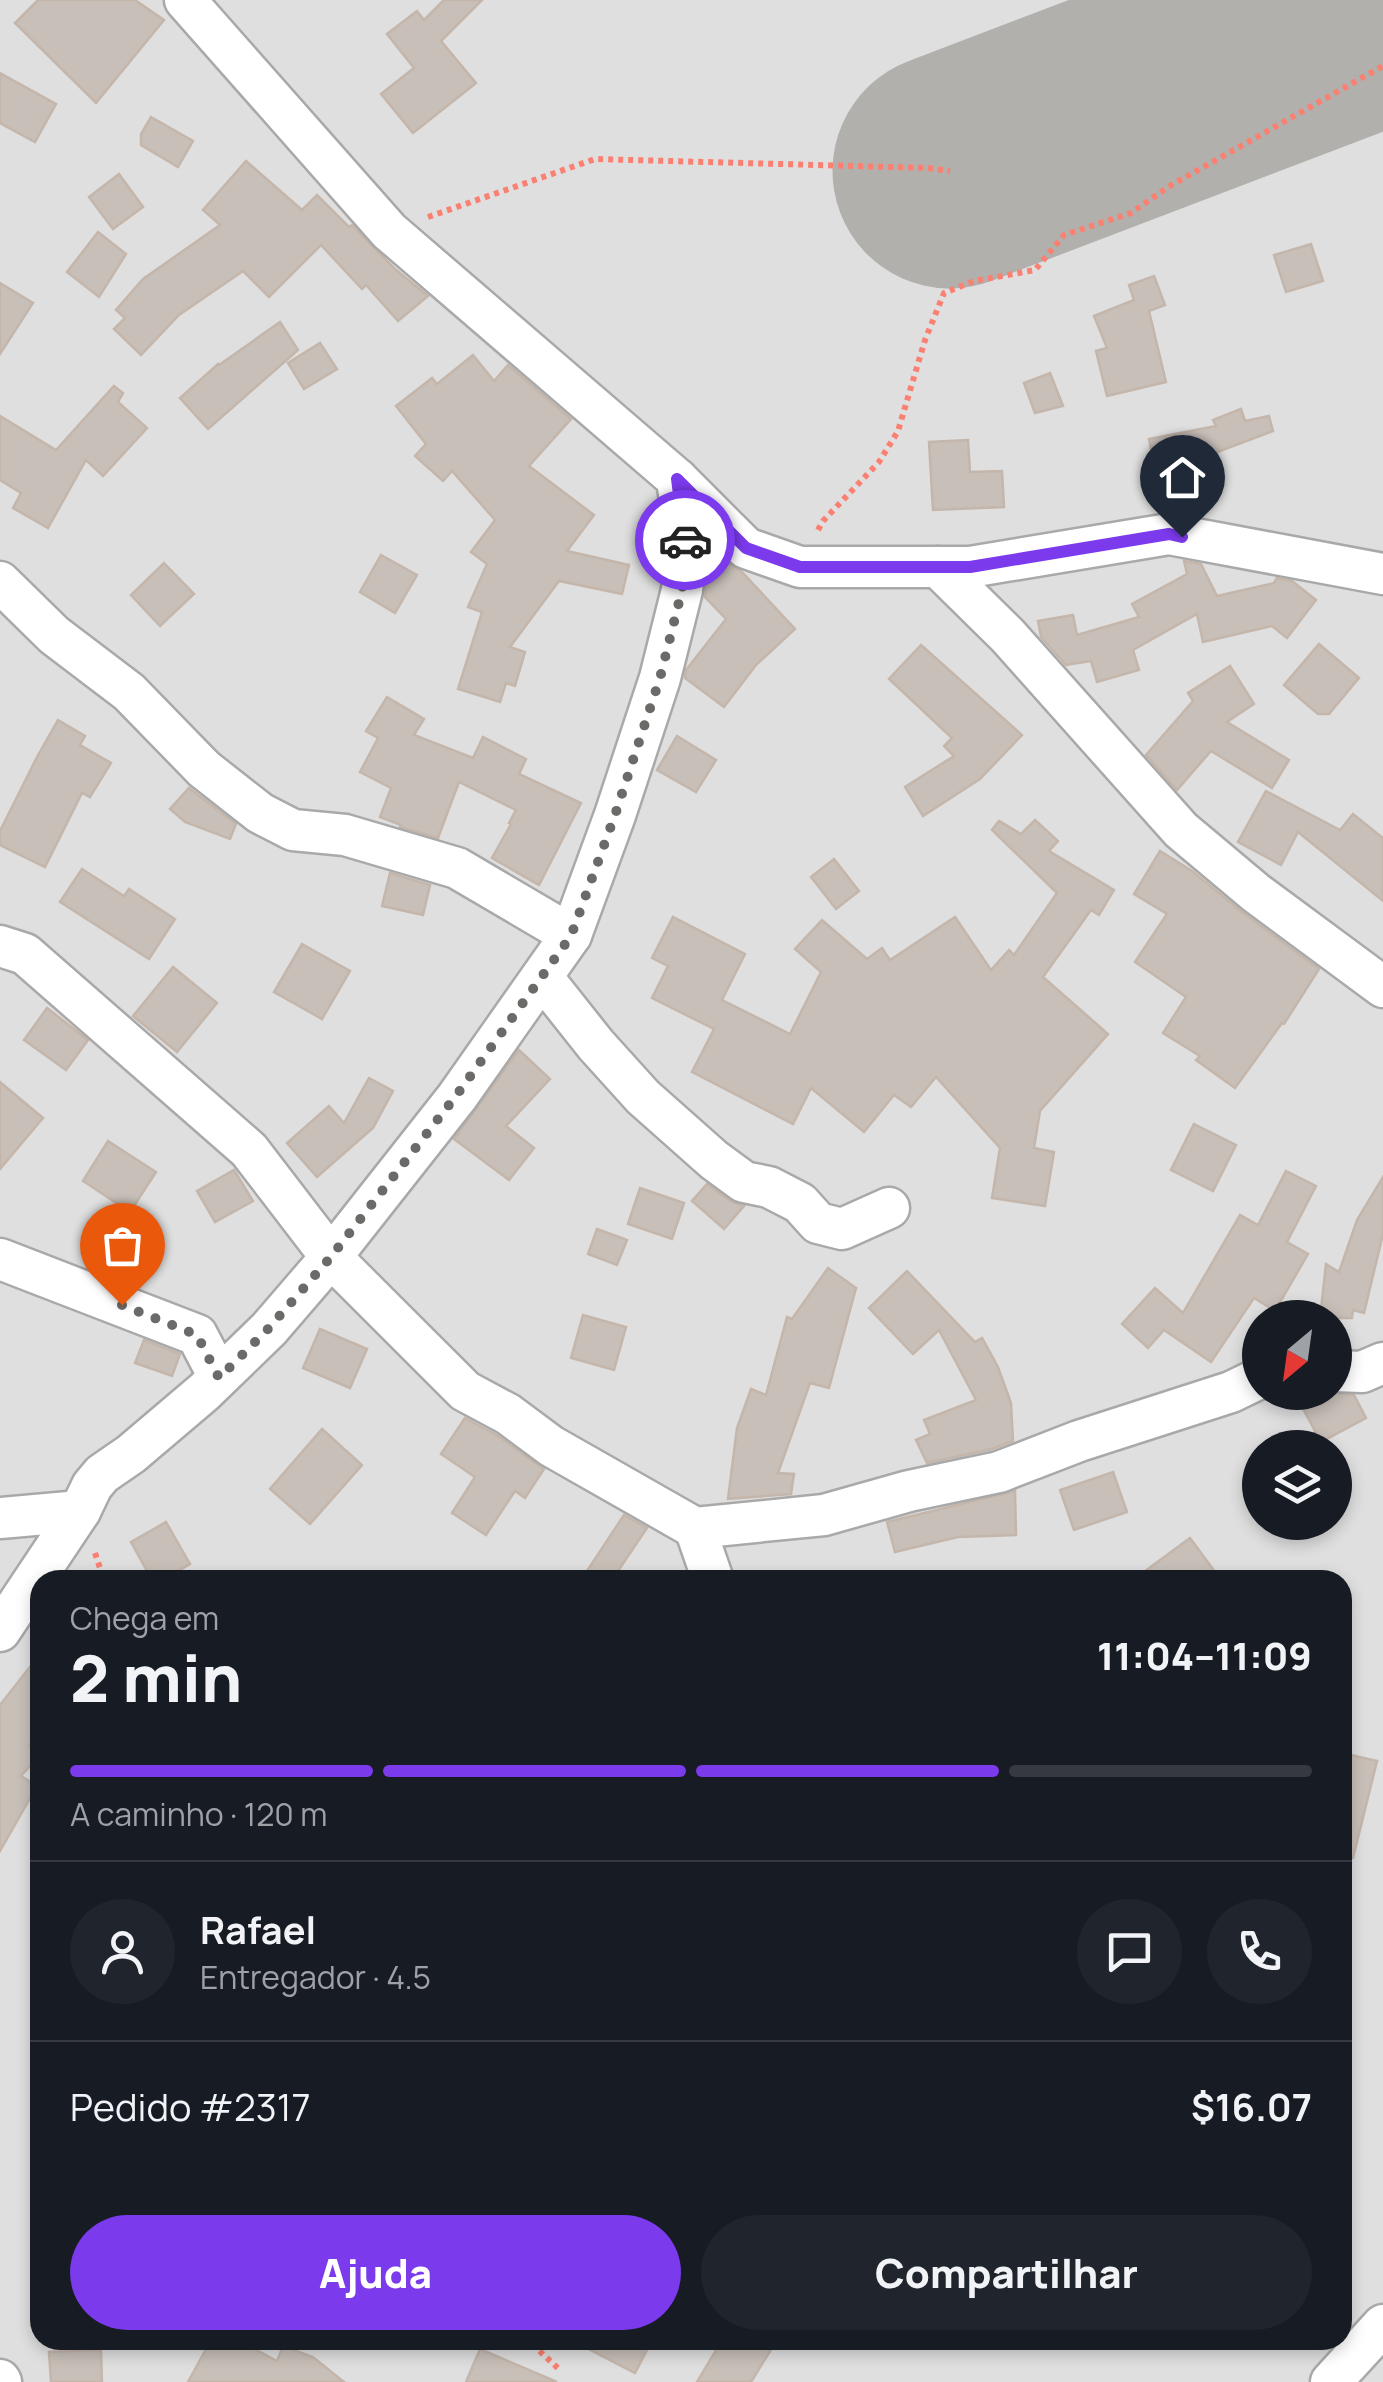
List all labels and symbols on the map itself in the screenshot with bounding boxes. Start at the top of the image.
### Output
pin [1140,435,1225,538]
courier [635,490,735,590]
pin [80,1203,165,1306]
north arrow [1242,1300,1352,1410]

